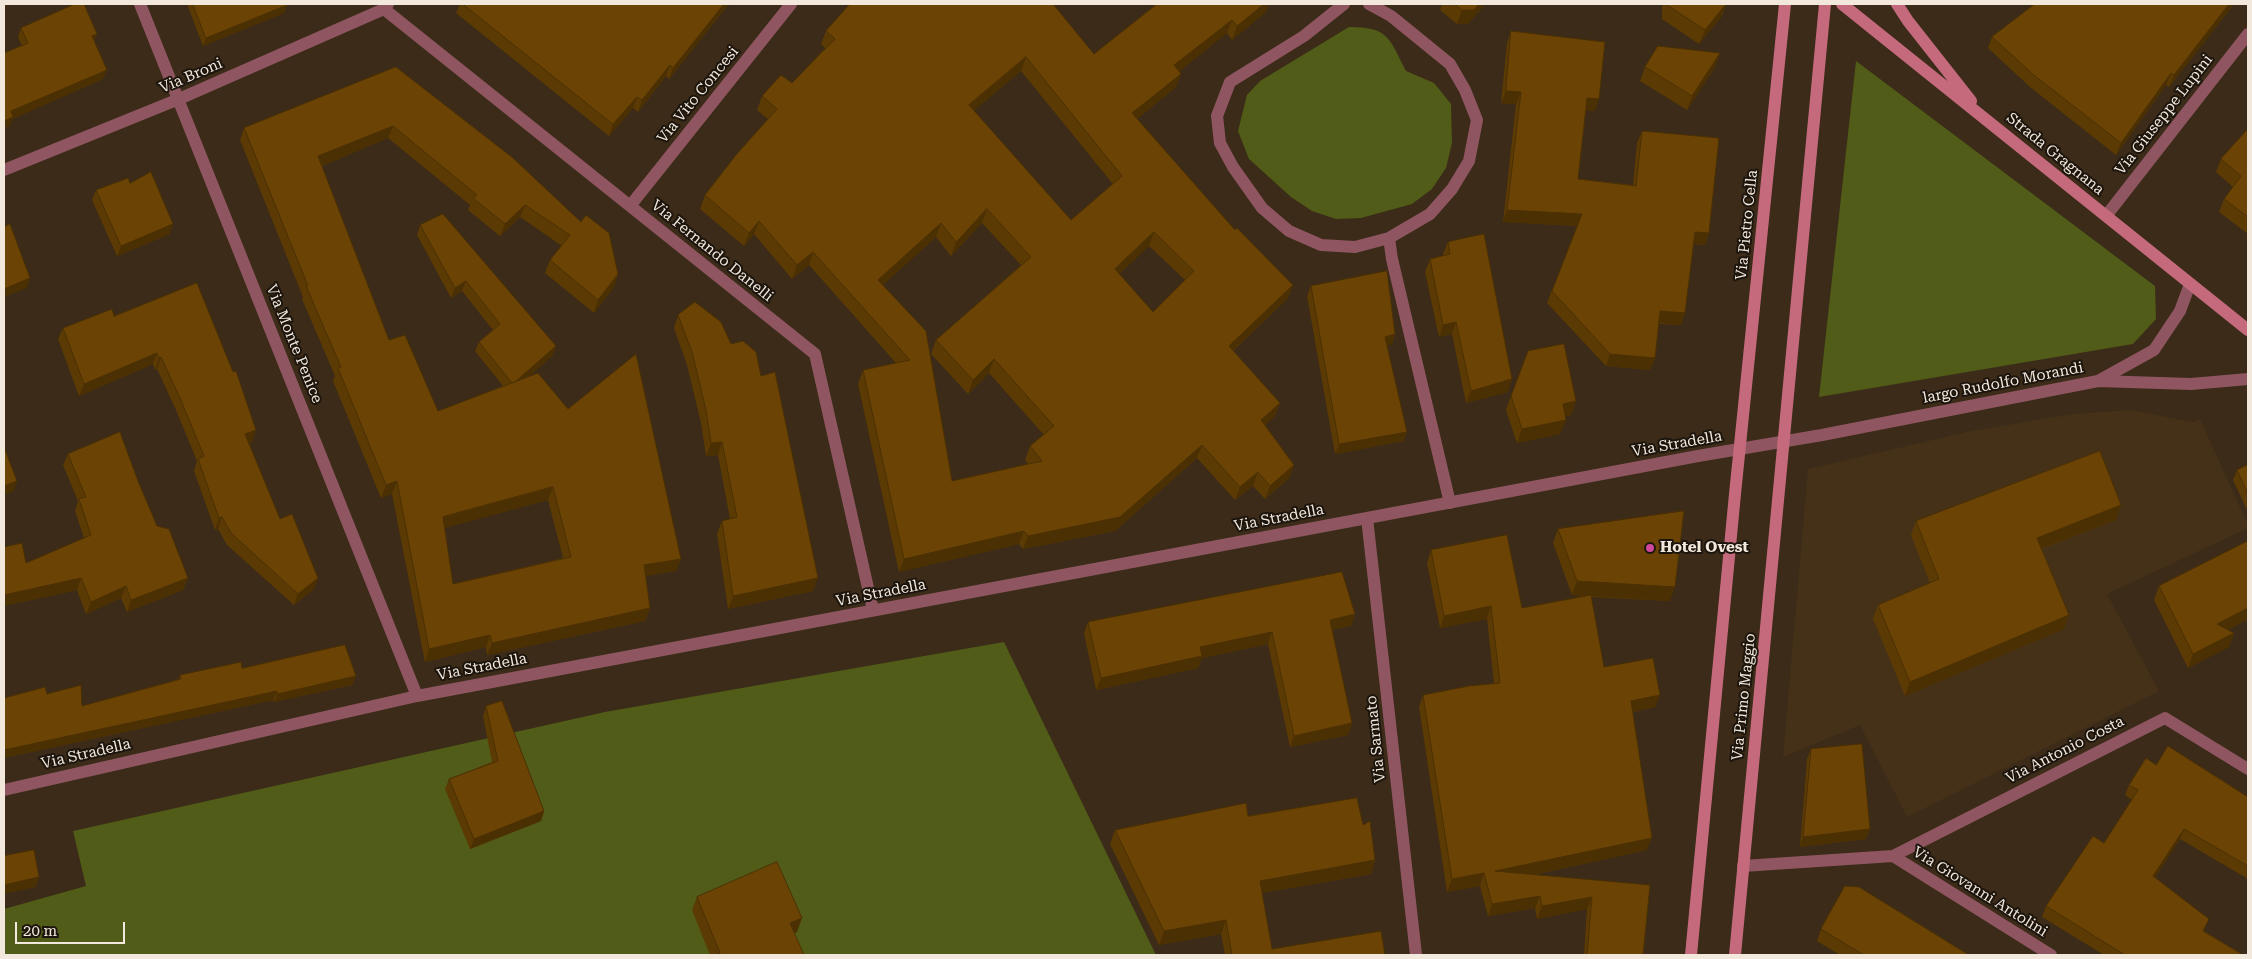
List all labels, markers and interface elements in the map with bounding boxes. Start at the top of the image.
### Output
street label: Via Vito Concesi [654,43,742,147]
street label: Via Giuseppe Lupini [2111,51,2217,179]
street label: Via Broni [157,55,225,97]
street label: Strada Gragnana [2003,109,2107,199]
street label: Via Pietro Cella [1732,169,1762,281]
street label: Via Fernando Danelli [647,196,777,306]
street label: Via Monte Penice [262,282,326,406]
street label: largo Rudolfo Morandi [1921,359,2085,407]
street label: Via Stradella [1631,427,1723,461]
street label: Via Stradella [1233,500,1325,536]
place label: Hotel Ovest [1660,539,1749,557]
marker: Hotel Ovest [1644,542,1656,554]
street label: Via Stradella [835,575,927,611]
street label: Via Primo Maggio [1728,632,1760,762]
street label: Via Stradella [436,649,528,685]
street label: Via Sarmato [1362,695,1390,783]
street label: Via Antonio Costa [2003,712,2127,788]
street label: Via Stradella [40,735,132,773]
street label: Via Giovanni Antolini [1909,843,2051,941]
scale bar [18,912,128,944]
text: 20 m [23,922,57,940]

